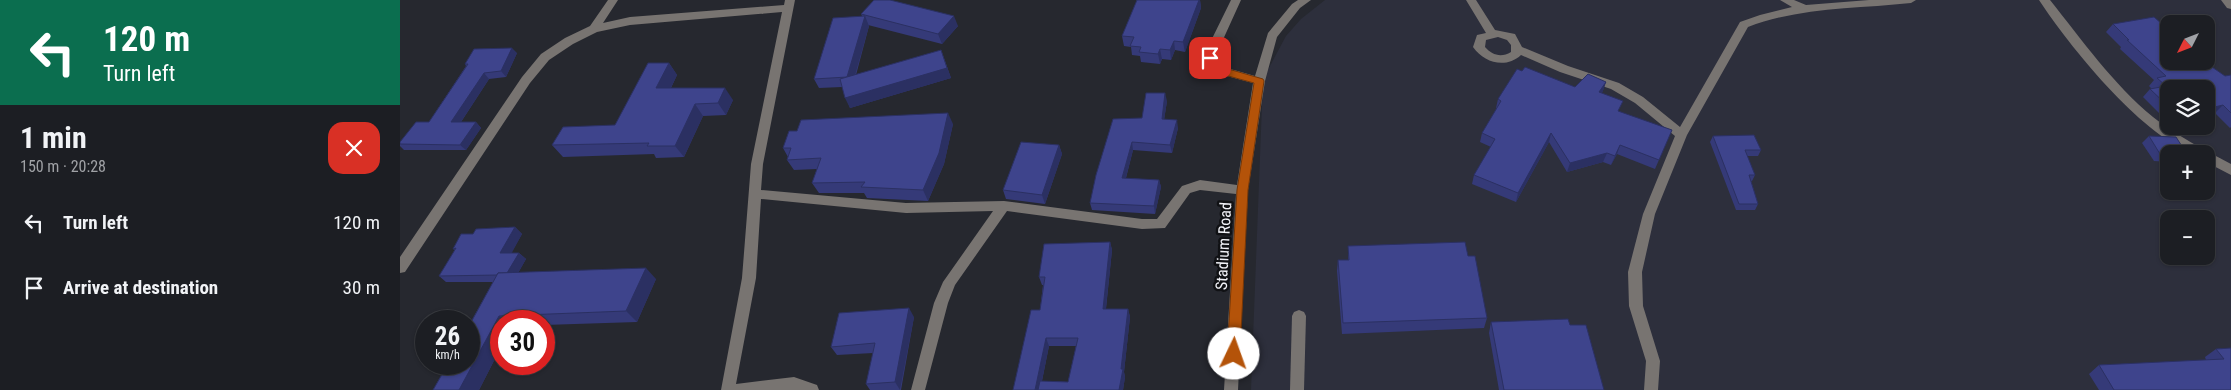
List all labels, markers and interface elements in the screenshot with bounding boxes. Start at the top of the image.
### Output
north arrow [2160,15,2215,70]
map controls [2160,15,2215,265]
text: 120 m [103,19,190,60]
icon: left [20,20,85,85]
pin [1189,37,1231,79]
icon: arrive [1196,44,1224,72]
text: Turn left [103,61,175,86]
button: layers [2160,80,2215,135]
text: 1 min [20,120,87,155]
button: close [328,122,380,174]
button: + [2160,145,2215,200]
text: 150 m · 20:28 [20,157,106,176]
street label: Stadium Road [1212,202,1235,290]
icon: left [20,209,48,237]
button: − [2160,210,2215,265]
text: Turn left [63,211,128,234]
text: 120 m [333,211,380,234]
icon: arrive [20,274,48,302]
text: Arrive at destination [63,276,218,299]
text: 30 m [343,276,380,299]
speed limit sign: 30 [490,310,555,375]
text: 26 [435,322,460,351]
position arrow [1207,327,1259,379]
text: km/h [435,348,460,362]

